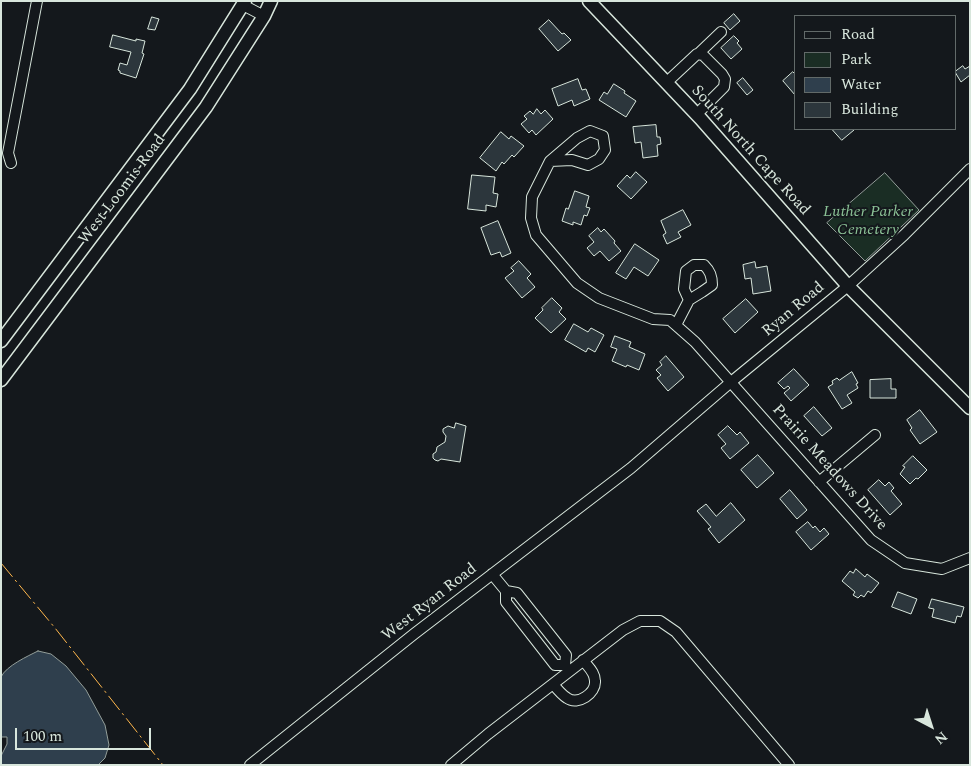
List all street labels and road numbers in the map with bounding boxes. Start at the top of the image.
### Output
street label: South North Cape Road [686,82,814,220]
street label: West Loomis Road [75,131,171,249]
street label: Ryan Road [759,278,829,342]
street label: Prairie Meadows Drive [767,401,891,535]
street label: West Ryan Road [379,560,481,646]

